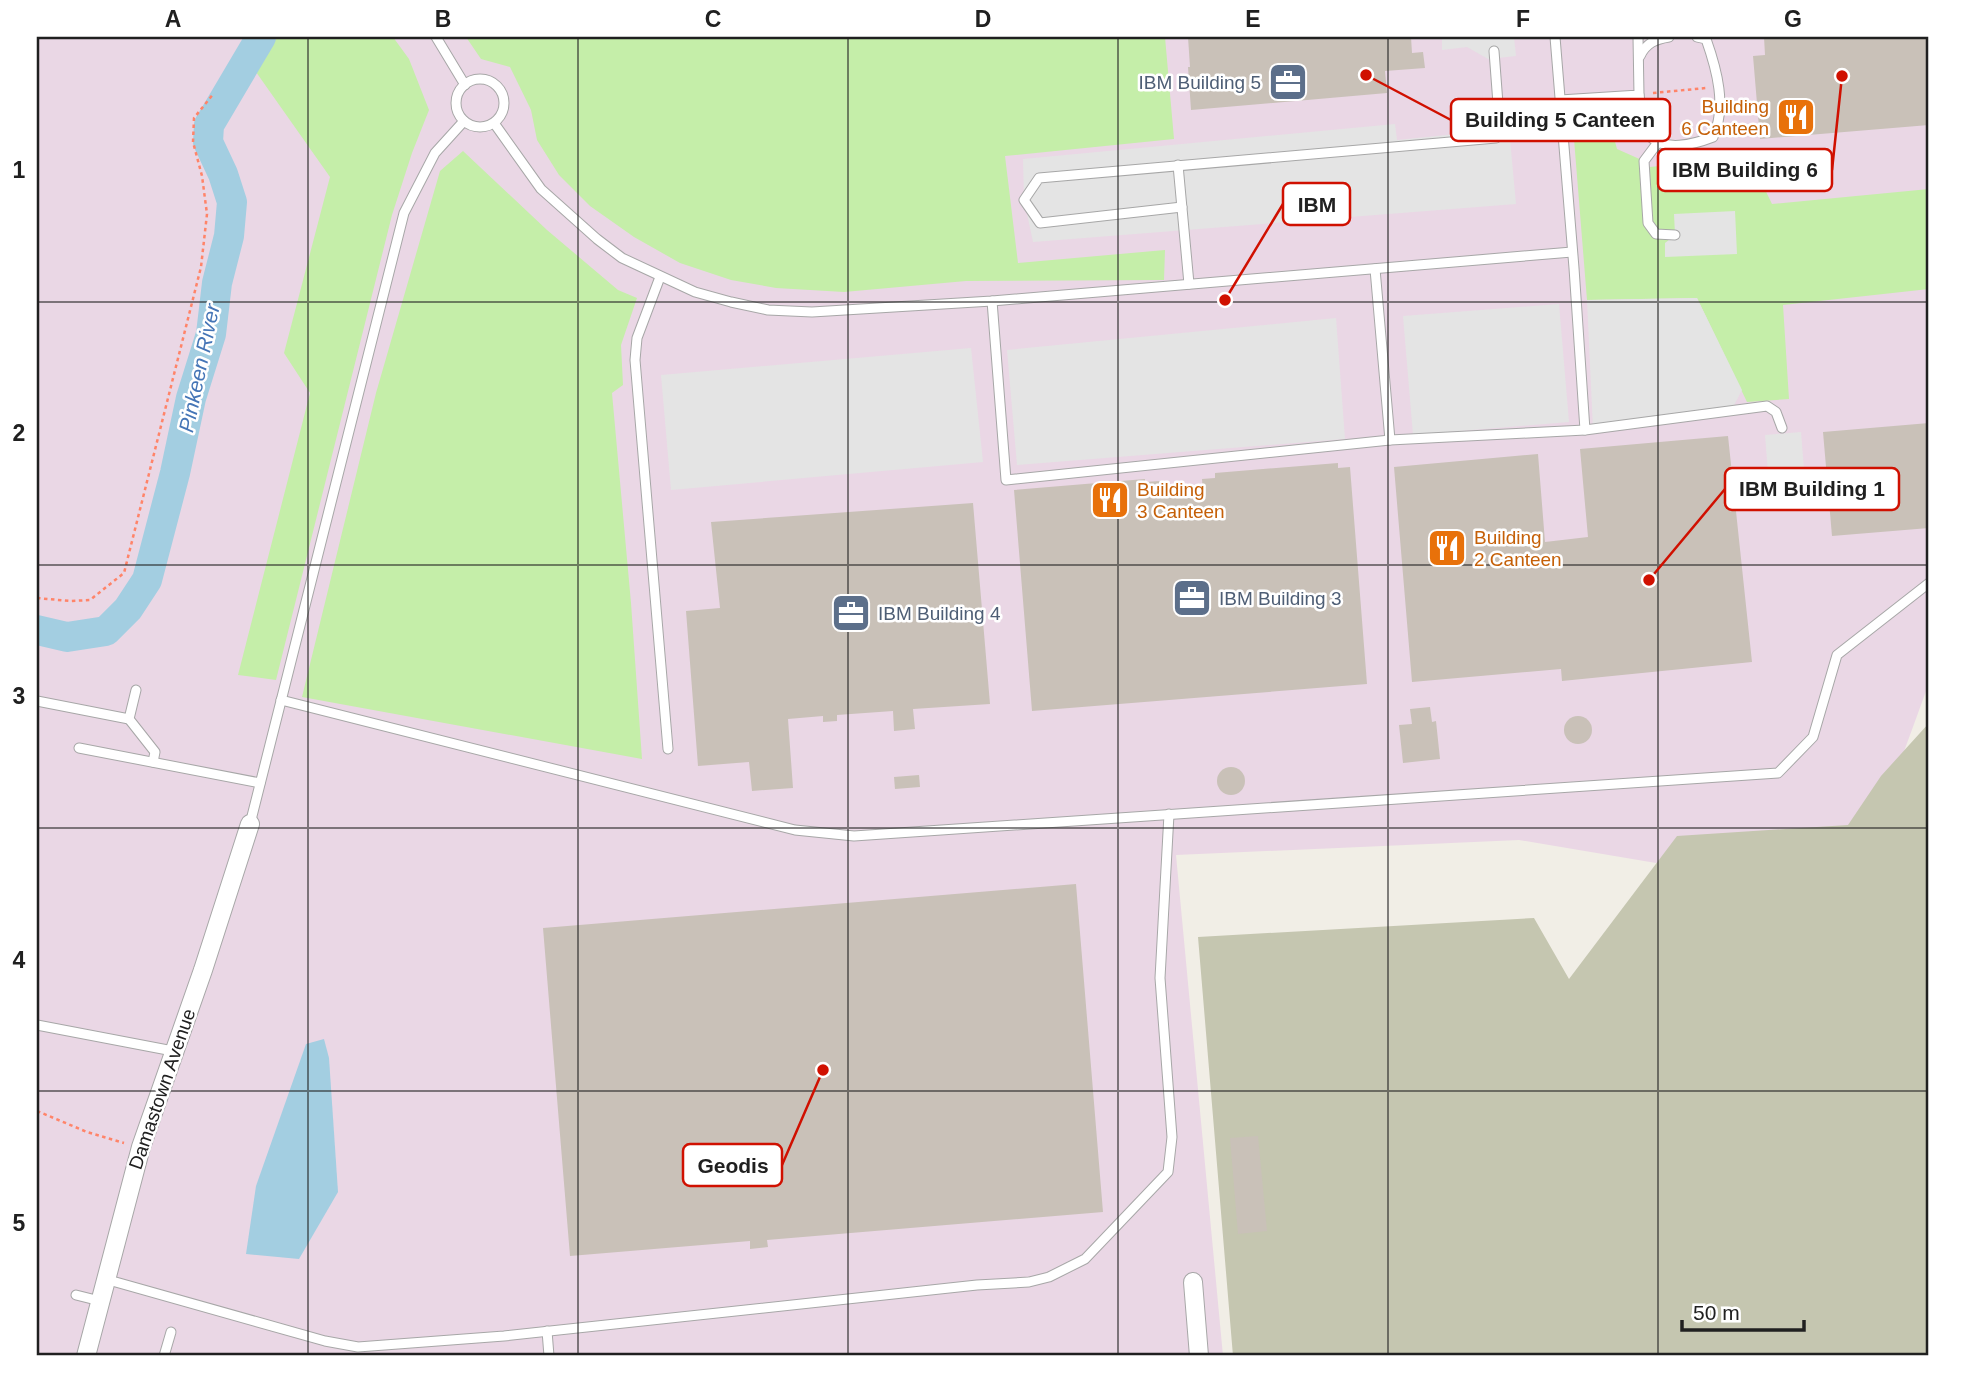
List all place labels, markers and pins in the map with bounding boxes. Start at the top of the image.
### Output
office icon: IBM Building 5 [1267,61,1309,103]
place label: IBM Building 5 [1138,72,1261,93]
place label: Building 6 Canteen [1681,96,1769,139]
restaurant icon: Building 6 Canteen [1775,96,1817,138]
callout: Building 5 Canteen [1451,99,1670,141]
callout: IBM Building 6 [1658,149,1832,191]
callout: IBM [1283,183,1350,225]
callout: IBM Building 1 [1725,468,1899,510]
restaurant icon: Building 3 Canteen [1089,479,1131,521]
place label: Building 3 Canteen [1137,479,1225,522]
restaurant icon: Building 2 Canteen [1426,527,1468,569]
place label: Building 2 Canteen [1474,527,1562,570]
office icon: IBM Building 3 [1171,577,1213,619]
place label: IBM Building 3 [1219,588,1342,609]
office icon: IBM Building 4 [830,592,872,634]
place label: IBM Building 4 [878,603,1001,624]
callout: Geodis [683,1144,782,1186]

